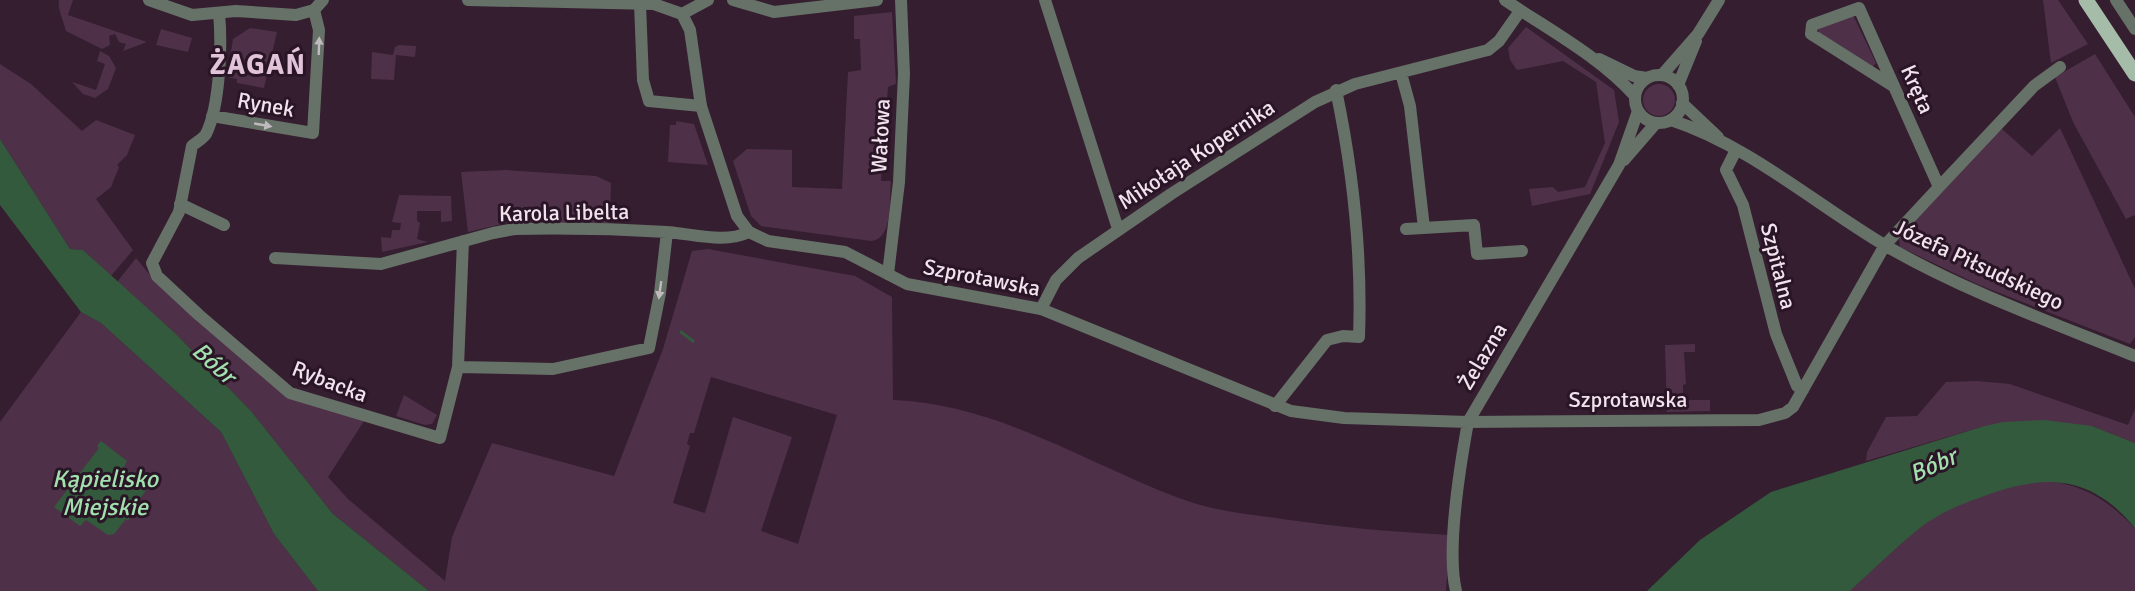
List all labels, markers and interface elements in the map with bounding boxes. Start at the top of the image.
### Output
one-way arrow [314,37,323,56]
district label: ŻAGAŃ [210,46,306,82]
street label: Kręta [1895,61,1940,118]
street label: Rynek [235,86,297,123]
street label: Mikołaja Kopernika [1113,94,1280,215]
street label: Wałowa [865,98,896,174]
one-way arrow [253,120,272,129]
street label: Karola Libelta [499,198,629,227]
street label: Józefa Piłsudskiego [1889,213,2068,316]
street label: Szpitalna [1755,220,1802,312]
street label: Szprotawska [921,253,1043,302]
one-way arrow [655,281,665,300]
street label: Żelazna [1452,318,1513,395]
water label: Bóbr [186,336,244,392]
street label: Rybacka [288,355,371,408]
street label: Szprotawska [1569,386,1687,413]
water label: Bóbr [1905,440,1964,489]
water label: Kąpielisko Miejskie [52,464,159,522]

